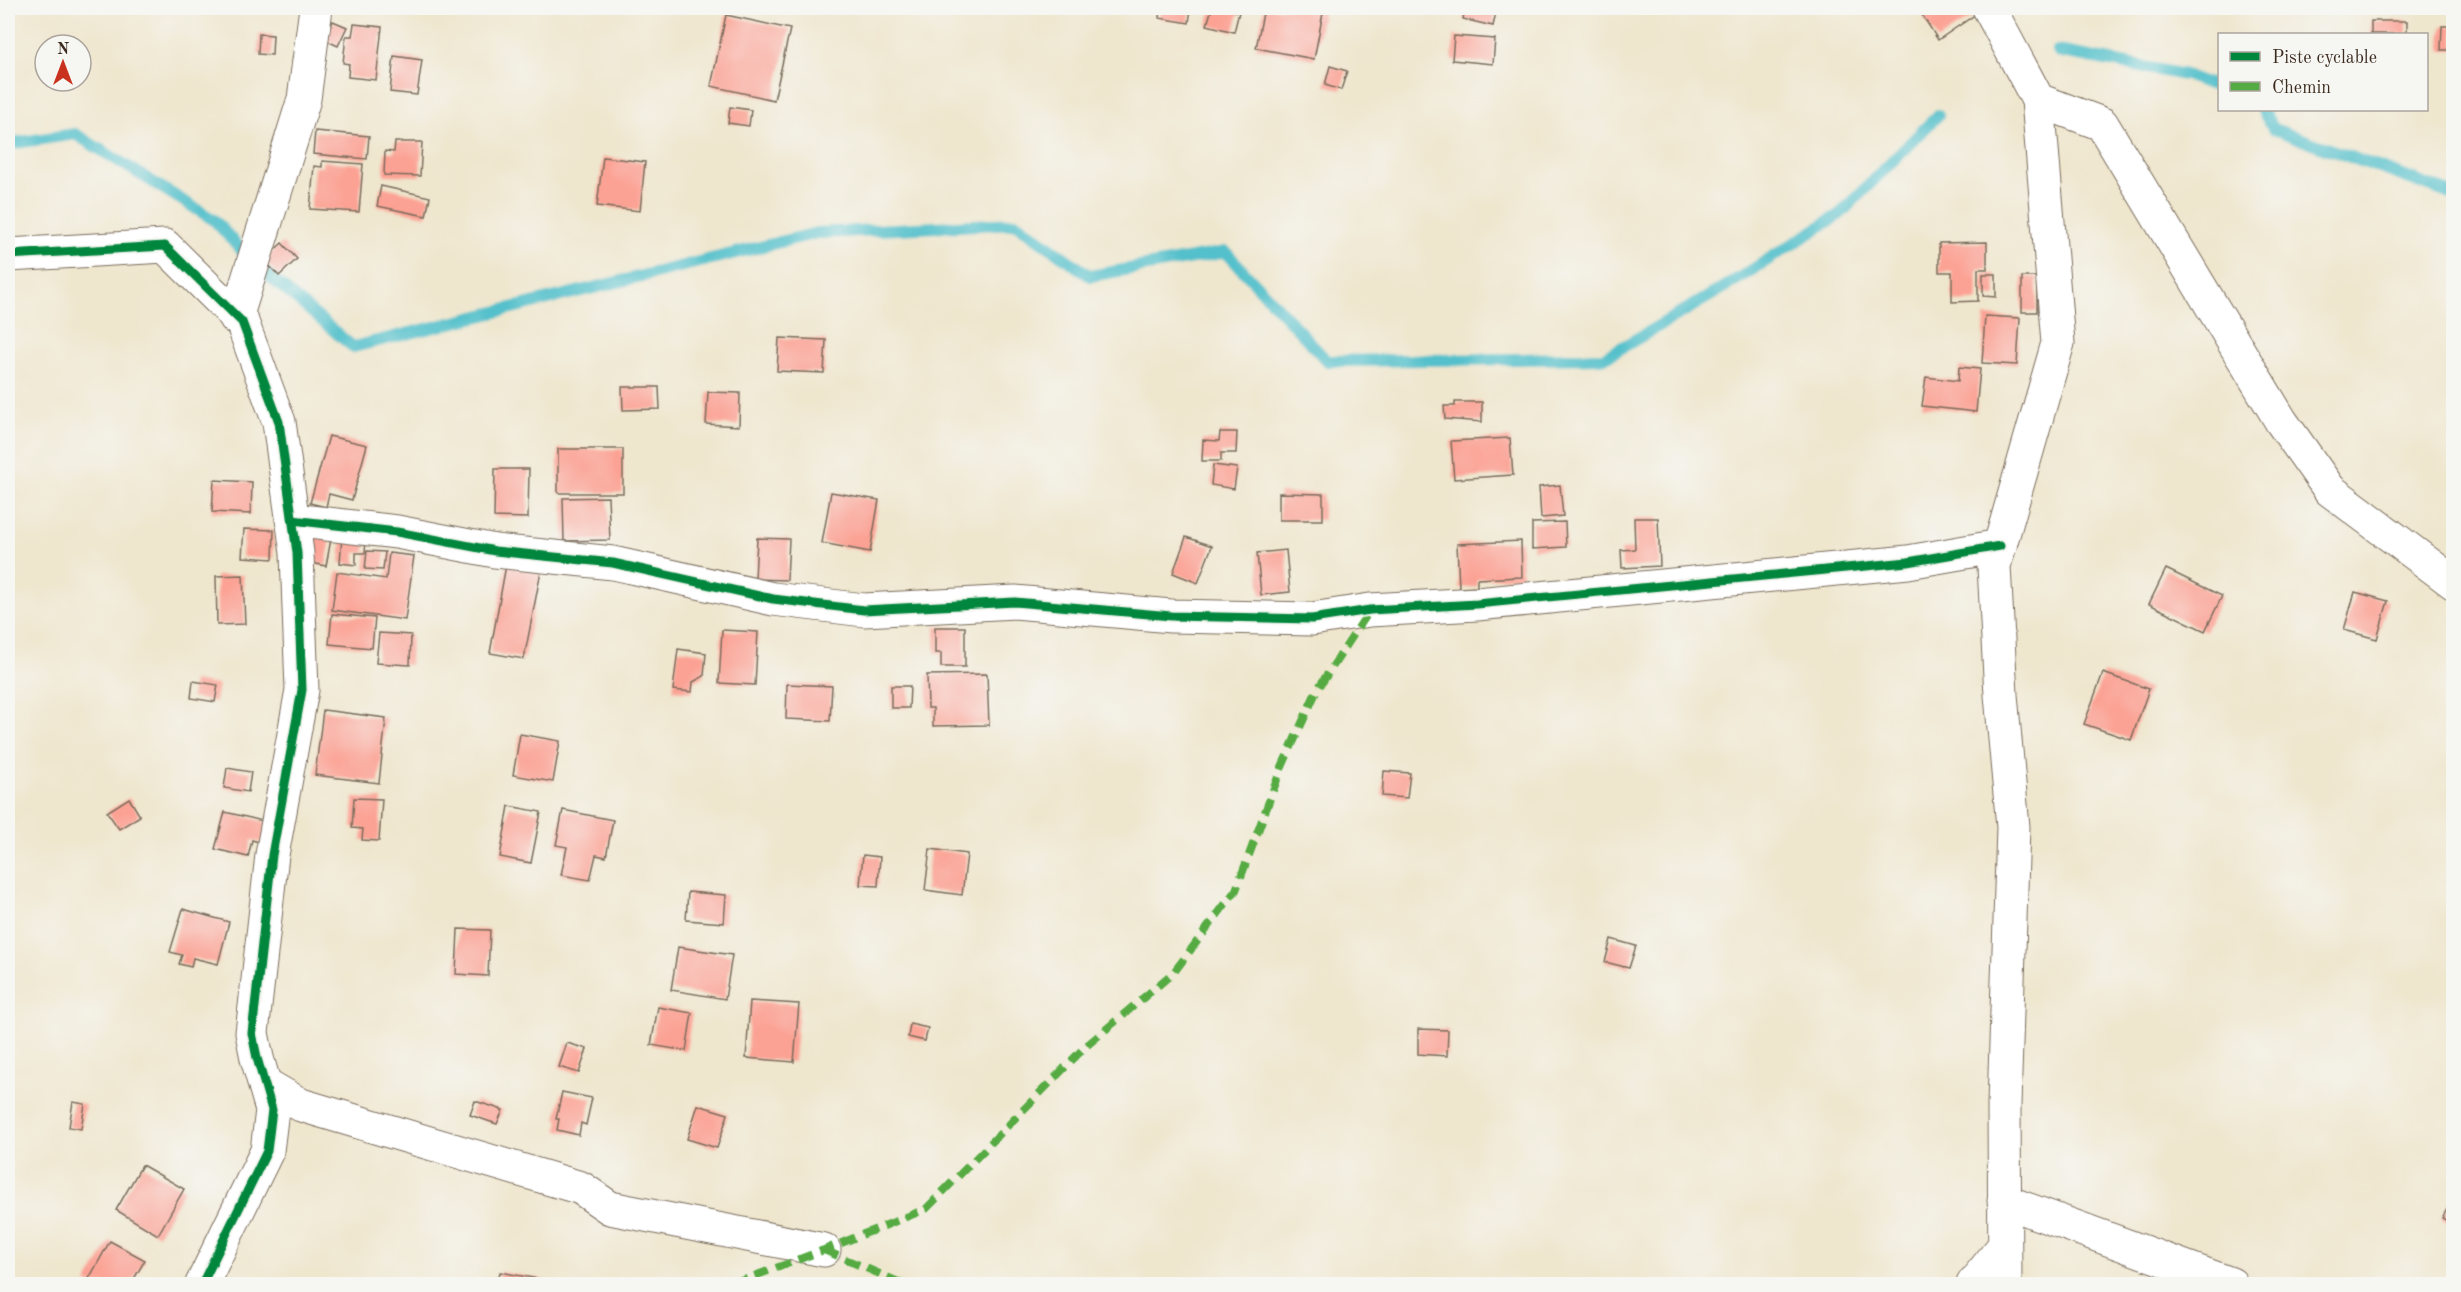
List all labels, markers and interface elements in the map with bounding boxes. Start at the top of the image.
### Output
north arrow [33,33,93,93]
legend [2218,33,2428,111]
text: N [57,42,70,58]
text: Piste cyclable [2272,49,2377,67]
text: Chemin [2272,79,2331,97]

